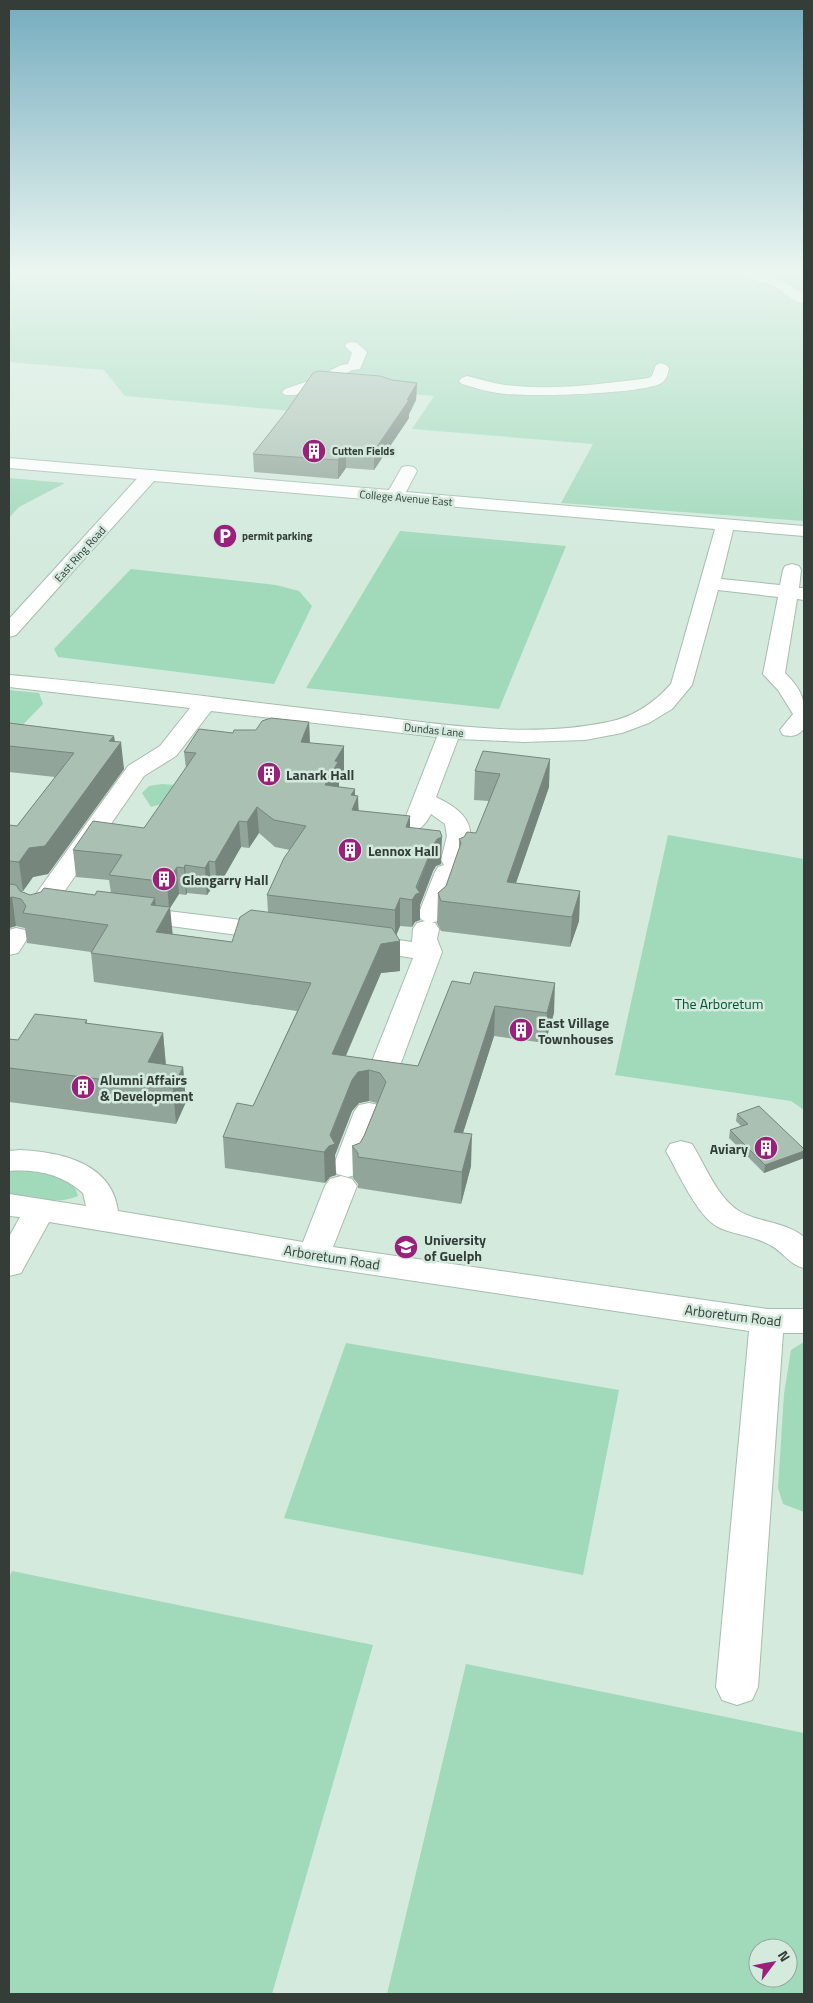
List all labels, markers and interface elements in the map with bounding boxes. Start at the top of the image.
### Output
building icon: Cutten Fields [301,438,327,464]
place label: Cutten Fields [332,443,395,459]
street label: College Avenue East [359,486,453,510]
street label: East Ring Road [51,523,109,585]
parking icon: permit parking [212,523,238,549]
place label: permit parking [242,528,312,544]
street label: Dundas Lane [403,719,465,741]
building icon: Lanark Hall [256,761,282,787]
place label: Lanark Hall [286,764,354,785]
building icon: Lennox Hall [337,837,363,863]
place label: Lennox Hall [368,840,438,861]
building icon: Glengarry Hall [151,866,177,892]
place label: Glengarry Hall [182,869,269,890]
park label: The Arboretum [675,993,763,1014]
place label: East Village Townhouses [538,1012,614,1049]
building icon: East Village Townhouses [508,1017,534,1043]
place label: Alumni Affairs & Development [100,1069,193,1106]
building icon: Alumni Affairs & Development [70,1074,96,1100]
building icon: Aviary [753,1135,779,1161]
place label: Aviary [710,1138,748,1159]
place label: University of Guelph [424,1229,486,1266]
school or university icon: University of Guelph [393,1234,419,1260]
street label: Arboretum Road [282,1239,382,1275]
street label: Arboretum Road [684,1299,782,1331]
north arrow [748,1938,798,1988]
text: N [773,1946,796,1966]

